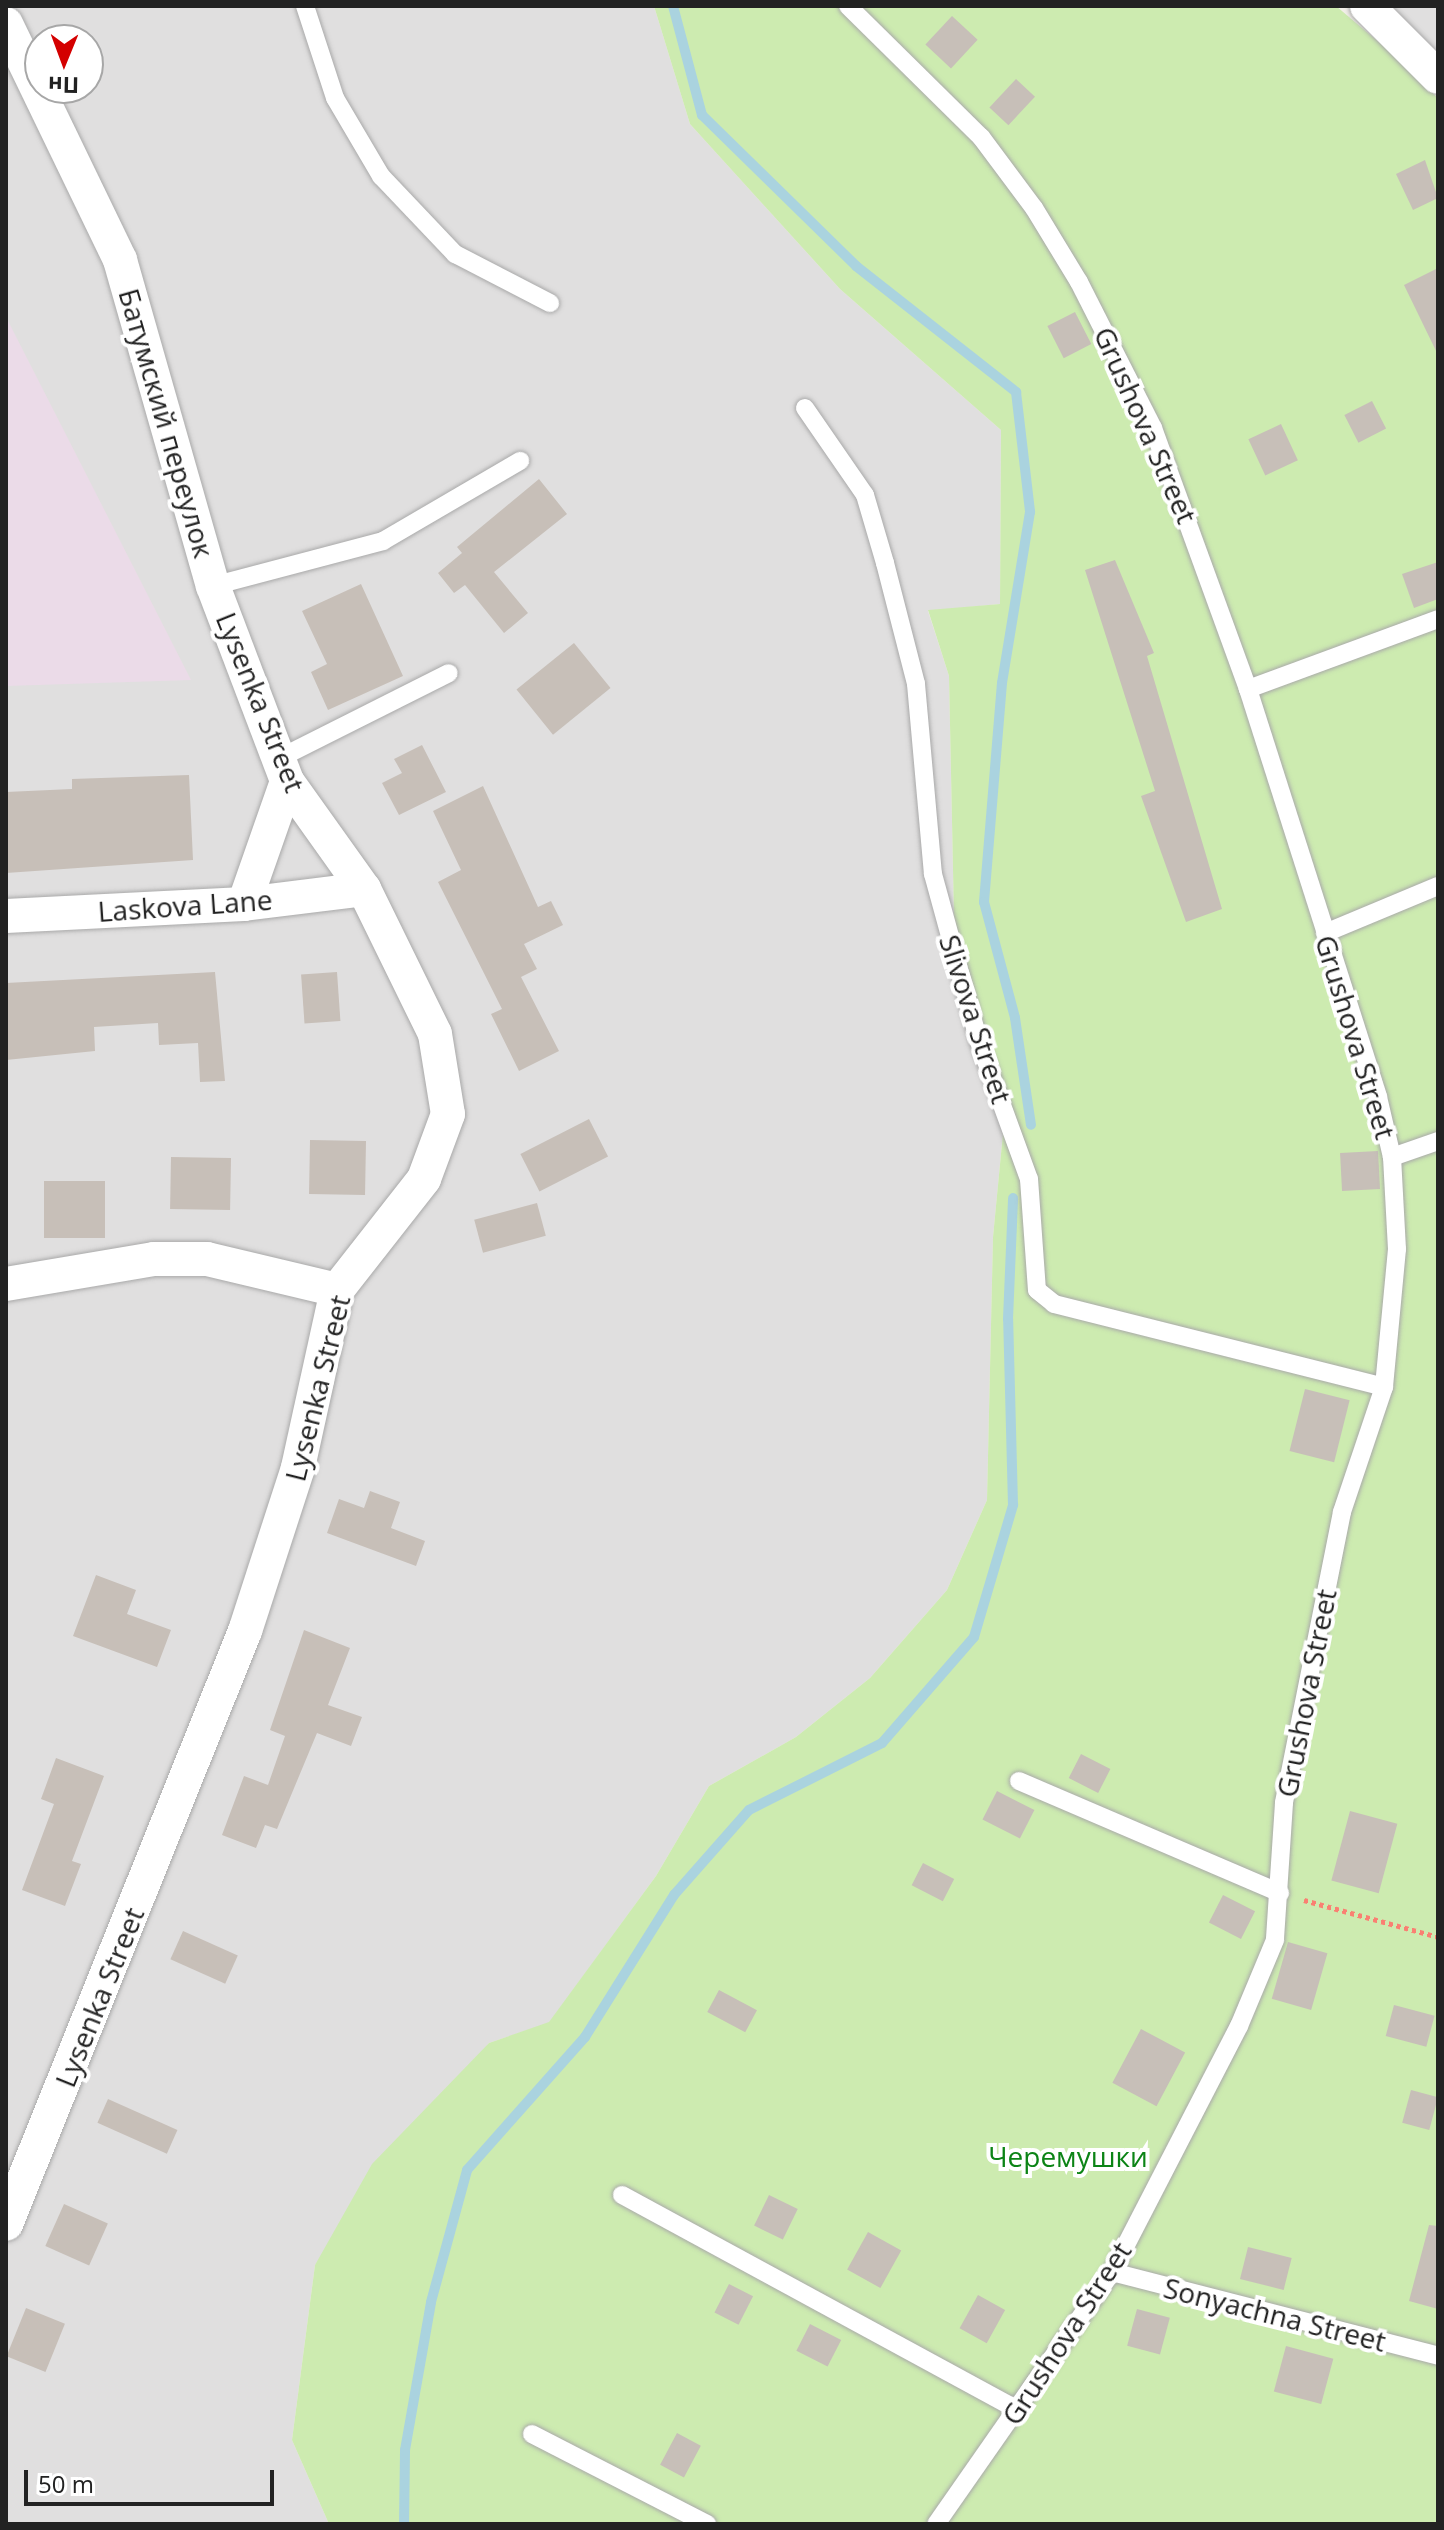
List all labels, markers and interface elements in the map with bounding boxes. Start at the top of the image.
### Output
north arrow [24,24,104,104]
text: Пн [48,71,79,101]
street label: Батумский переулок [112,285,222,561]
street label: Grushova Street [1088,322,1204,528]
street label: Lysenka Street [210,607,312,797]
street label: Laskova Lane [97,882,273,928]
street label: Slivova Street [933,930,1019,1108]
street label: Grushova Street [1309,931,1403,1143]
street label: Lysenka Street [278,1291,356,1485]
street label: Grushova Street [1269,1586,1343,1800]
street label: Lysenka Street [48,1902,150,2092]
park label: Черемушки [988,2139,1148,2173]
street label: Grushova Street [994,2235,1138,2431]
street label: Sonyachna Street [1160,2270,1390,2358]
scale bar [28,2454,278,2504]
text: 50 m [38,2467,94,2500]

